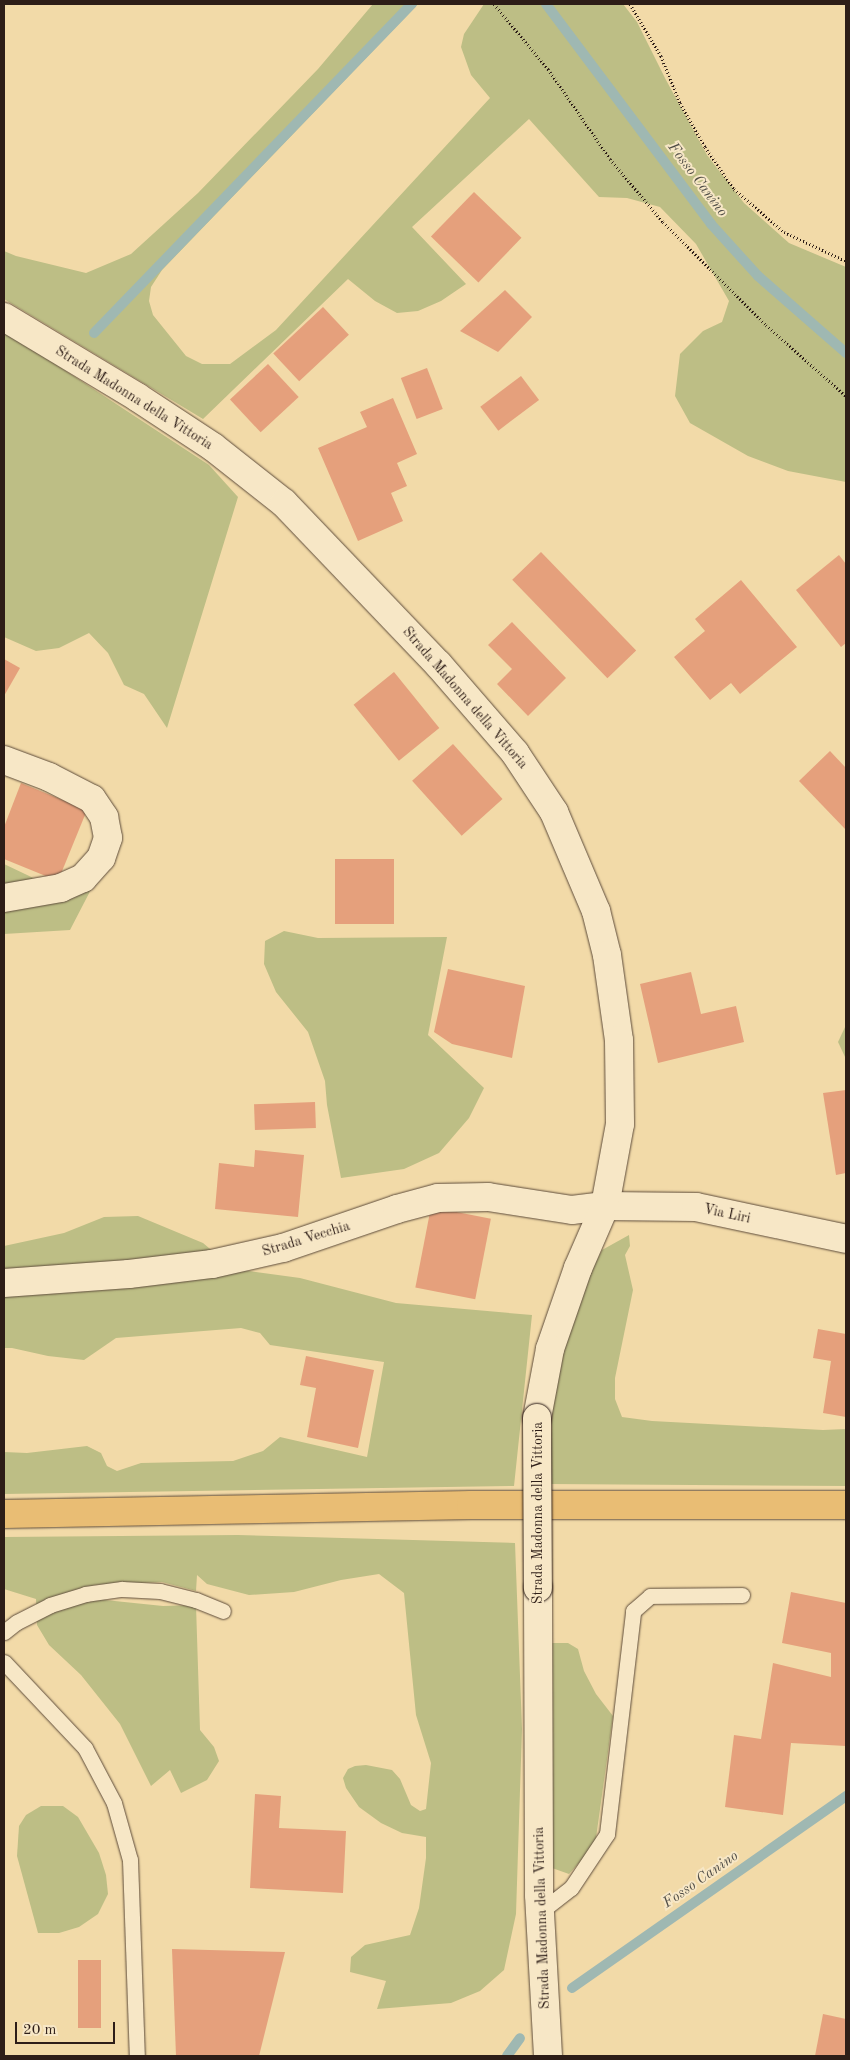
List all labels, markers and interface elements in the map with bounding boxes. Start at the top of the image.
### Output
water label: Fosso Canino [663,139,731,221]
street label: Strada Madonna della Vittoria [52,343,216,453]
street label: Strada Madonna della Vittoria [399,624,531,772]
street label: Via Liri [702,1201,752,1227]
street label: Strada Vecchia [260,1218,352,1260]
street label: Strada Madonna della Vittoria [530,1422,546,1604]
street label: Strada Madonna della Vittoria [530,1826,554,2010]
water label: Fosso Canino [660,1847,742,1913]
scale bar [18,2012,118,2044]
text: 20 m [23,2023,57,2038]

